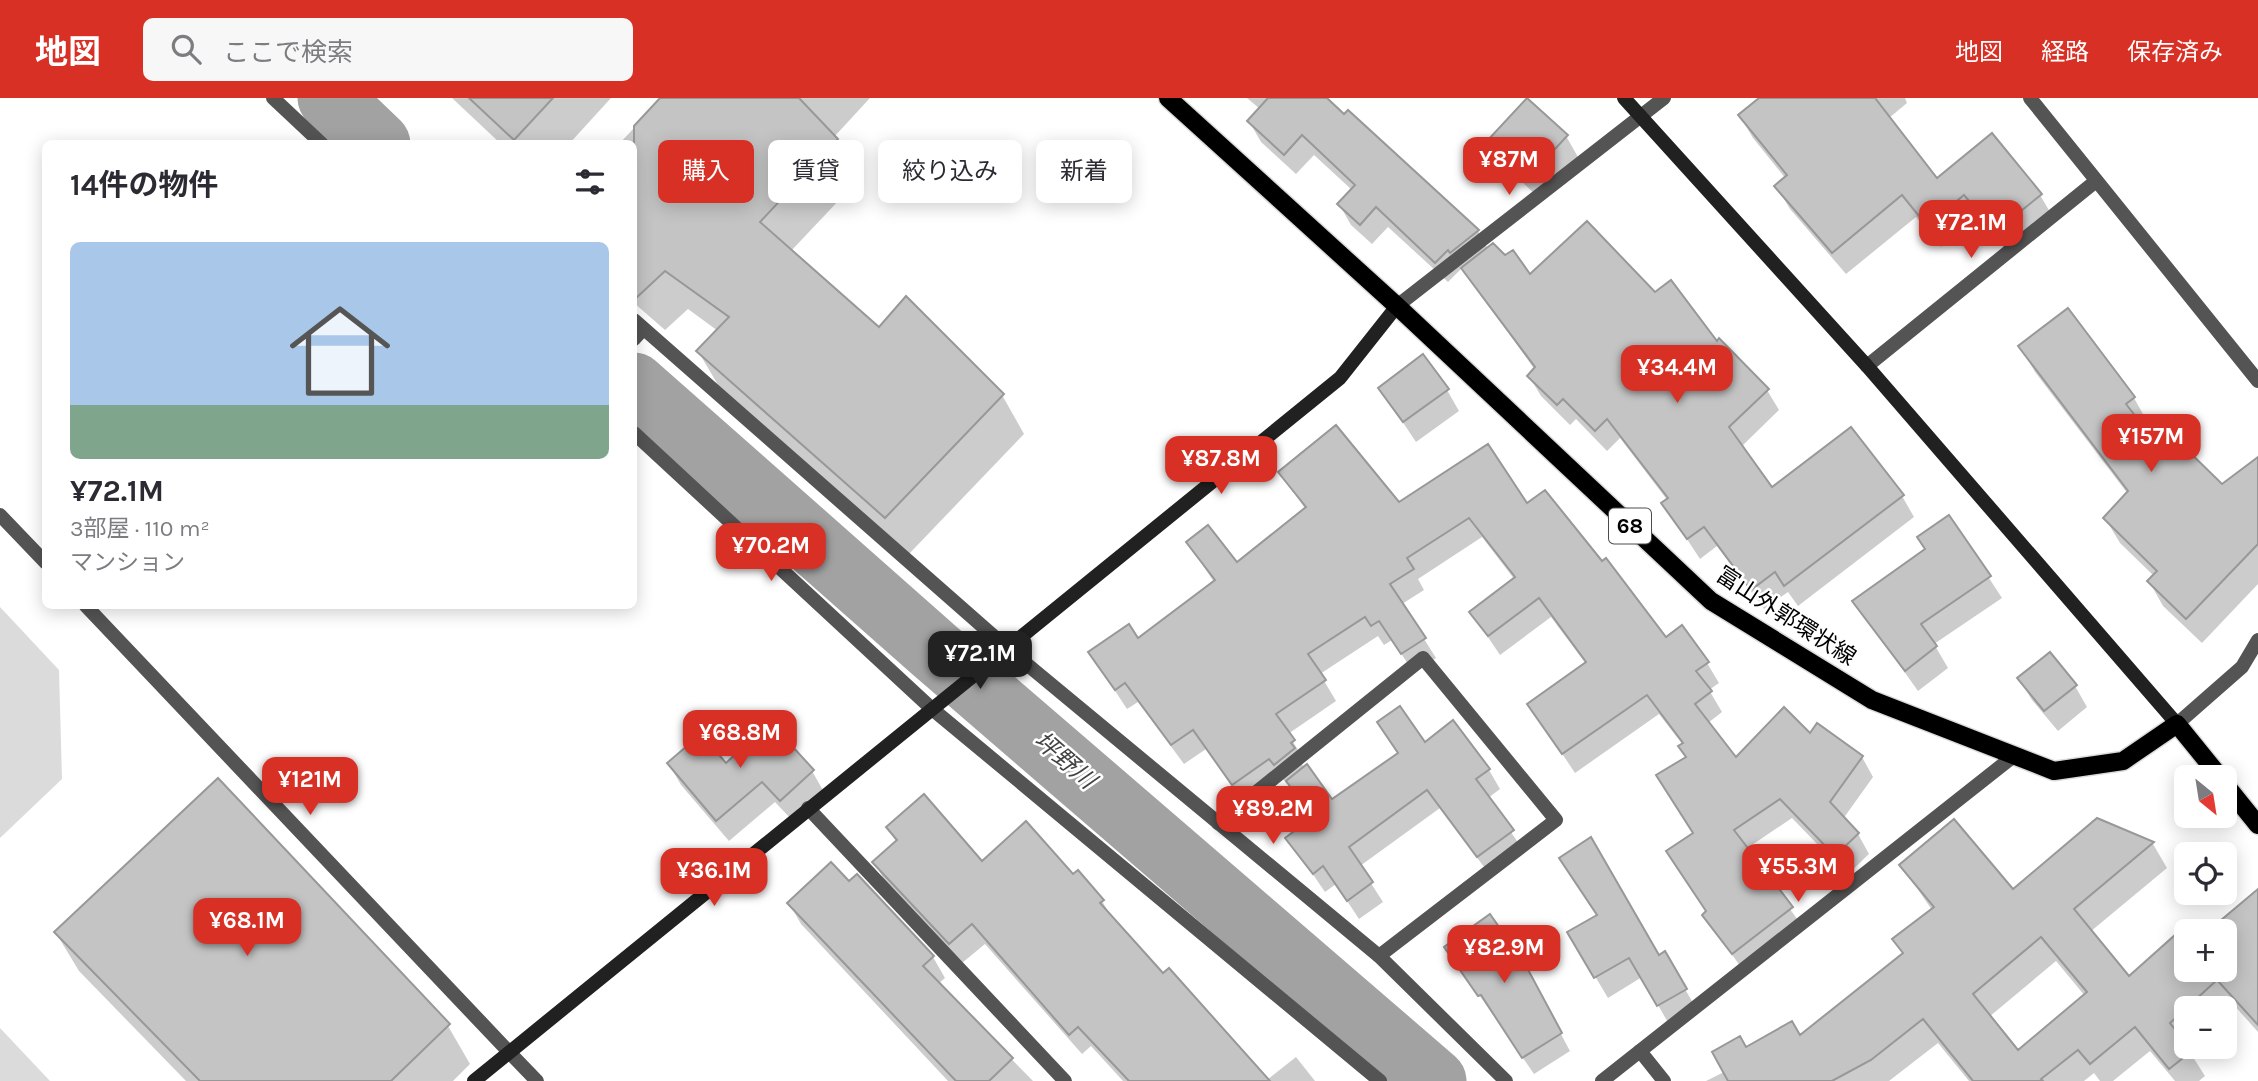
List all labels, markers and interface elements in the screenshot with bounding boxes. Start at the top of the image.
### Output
search box [143,18,633,81]
icon: search [167,30,205,68]
text: 地図 [35,33,101,71]
text: ここで検索 [223,37,353,68]
text: 地図 [1955,38,2003,66]
text: 経路 [2041,38,2089,66]
text: 保存済み [2127,38,2223,66]
pin: ¥87M [1468,138,1550,197]
chip: 購入 [658,140,754,203]
chip: 賃貸 [768,140,864,203]
chip: 絞り込み [878,140,1022,203]
chip: 新着 [1036,140,1132,203]
text: ¥87M [1479,146,1539,173]
icon: filters [571,163,609,201]
text: 14件の物件 [70,167,219,203]
pin: ¥72.1M [1914,200,2028,260]
text: ¥72.1M [1935,209,2007,236]
icon: home [277,288,403,414]
pin: ¥34.4M [1620,345,1734,405]
text: ¥34.4M [1637,354,1717,381]
pin: ¥157M [2102,414,2200,474]
text: ¥157M [2118,423,2184,450]
pin: ¥87.8M [1164,436,1278,496]
text: ¥87.8M [1181,445,1261,472]
text: ¥72.1M [70,473,164,509]
road number: 68 [1609,508,1651,544]
text: 3部屋 · 110 m² [70,515,210,542]
pin: ¥70.2M [714,524,828,583]
text: ¥70.2M [732,532,810,559]
text: マンション [70,549,185,576]
street label: 富山外郭環状線 [1711,561,1861,671]
pin: ¥72.1M [923,632,1037,691]
text: ¥72.1M [944,640,1016,667]
pin: ¥68.8M [683,710,797,770]
text: ¥68.8M [699,719,781,746]
water label: 坪野川 [1029,726,1104,796]
pin: ¥121M [261,758,359,817]
north arrow [2174,765,2236,828]
map controls [2174,765,2237,1059]
text: ¥121M [278,766,342,793]
pin: ¥89.2M [1216,786,1330,846]
text: ¥89.2M [1232,795,1314,822]
button: locate [2174,842,2237,905]
pin: ¥55.3M [1741,844,1855,904]
pin: ¥36.1M [657,848,771,908]
text: ¥55.3M [1758,853,1838,880]
text: ¥36.1M [676,857,752,884]
pin: ¥68.1M [190,898,304,958]
text: ¥68.1M [209,907,285,934]
button: + [2174,919,2237,982]
pin: ¥82.9M [1447,926,1561,985]
text: ¥82.9M [1463,934,1545,961]
button: − [2174,996,2237,1059]

